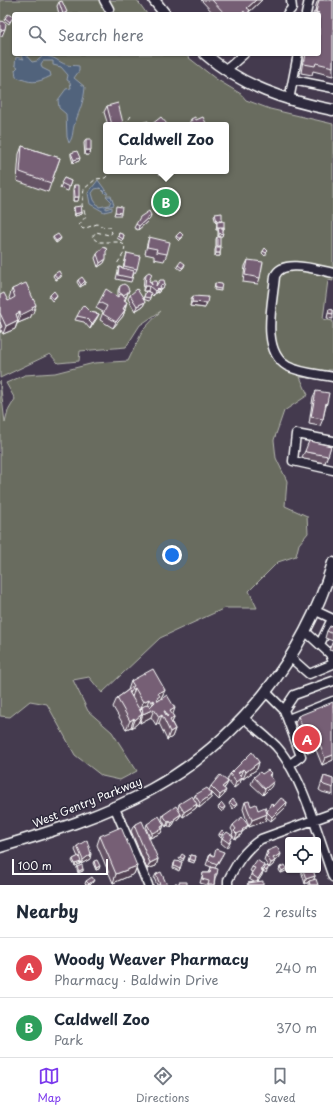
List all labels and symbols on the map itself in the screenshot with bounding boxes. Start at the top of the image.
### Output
pin: B [153,187,179,217]
your location [162,545,182,565]
pin: A [294,724,320,754]
street label: West Gentry Parkway [30,772,144,832]
scale bar [12,857,108,876]

